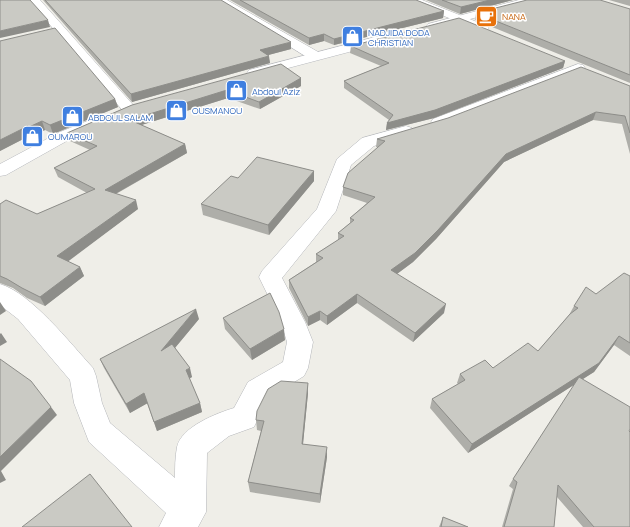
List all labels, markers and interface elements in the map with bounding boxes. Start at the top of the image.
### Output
cafe icon: NANA [474,3,500,29]
place label: NANA [502,10,526,23]
shop icon: NADJIDA DODA CHRISTIAN [339,24,365,50]
place label: NADJIDA DODA CHRISTIAN [368,26,430,49]
shop icon: Abdoul Aziz [224,78,250,104]
place label: Abdoul Aziz [252,85,301,98]
shop icon: OUSMANOU [163,97,189,123]
shop icon: ABDOUL SALAM [59,104,85,130]
place label: OUSMANOU [192,104,242,117]
place label: ABDOUL SALAM [88,111,153,124]
shop icon: OUMAROU [20,123,46,149]
place label: OUMAROU [48,130,93,143]

